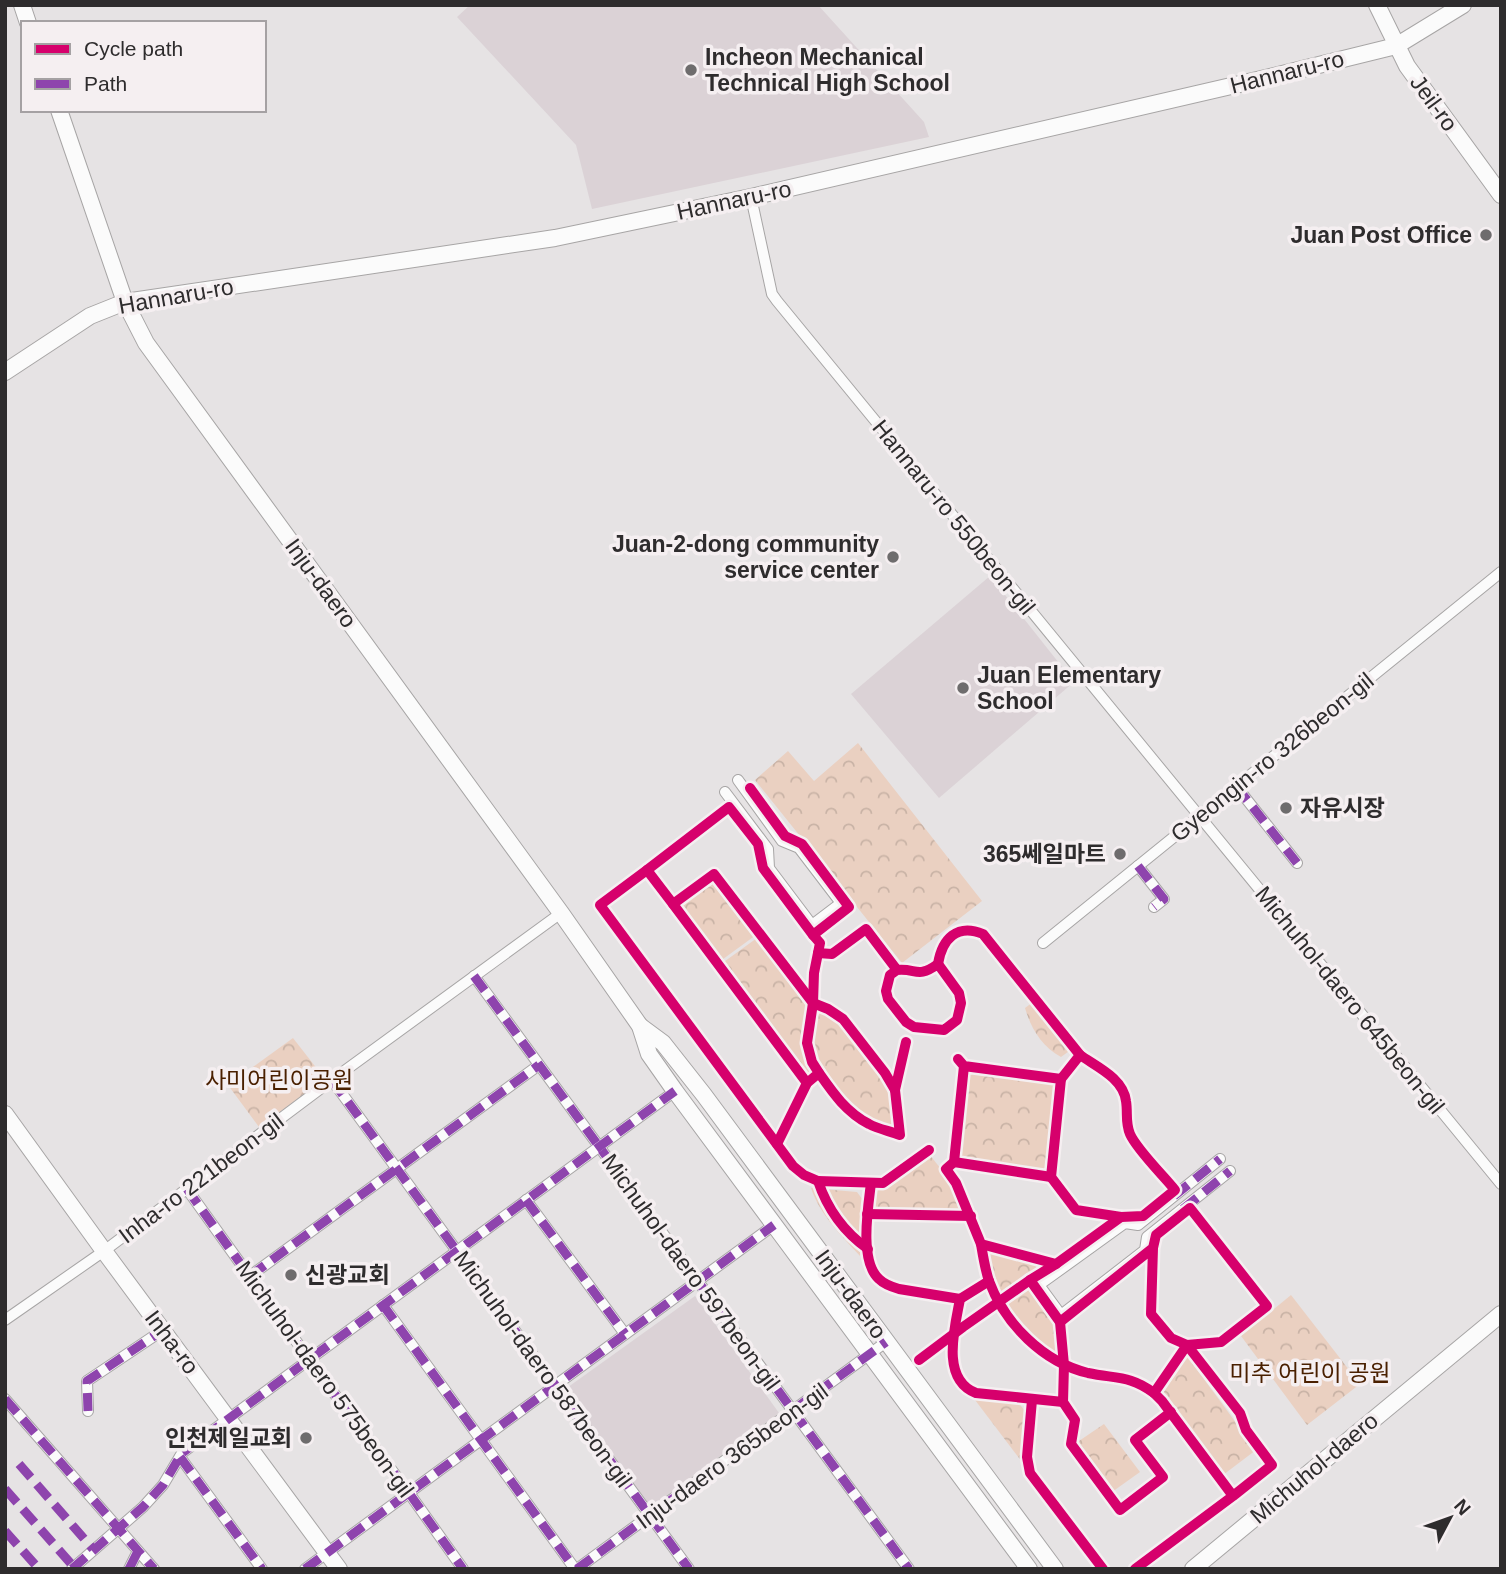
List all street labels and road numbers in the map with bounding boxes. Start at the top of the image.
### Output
street label: Hannaru-ro [1227,45,1347,99]
street label: Jeil-ro [1405,70,1463,136]
street label: Hannaru-ro [674,175,794,225]
street label: Hannaru-ro [116,273,236,319]
street label: Hannaru-ro 550beon-gil [867,414,1041,620]
street label: Inju-daero [280,533,362,633]
street label: Gyeongin-ro 326beon-gil [1165,667,1379,847]
street label: Michuhol-daero 645beon-gil [1250,881,1450,1119]
street label: Inha-ro 221beon-gil [114,1108,288,1248]
street label: Michuhol-daero 597beon-gil [597,1149,785,1395]
street label: Inju-daero [810,1244,892,1344]
street label: Michuhol-daero 587beon-gil [449,1246,637,1492]
street label: Michuhol-daero 575beon-gil [231,1256,419,1502]
street label: Inha-ro [140,1305,204,1379]
street label: Inju-daero 365beon-gil [631,1378,833,1534]
street label: Michuhol-daero [1245,1407,1383,1529]

